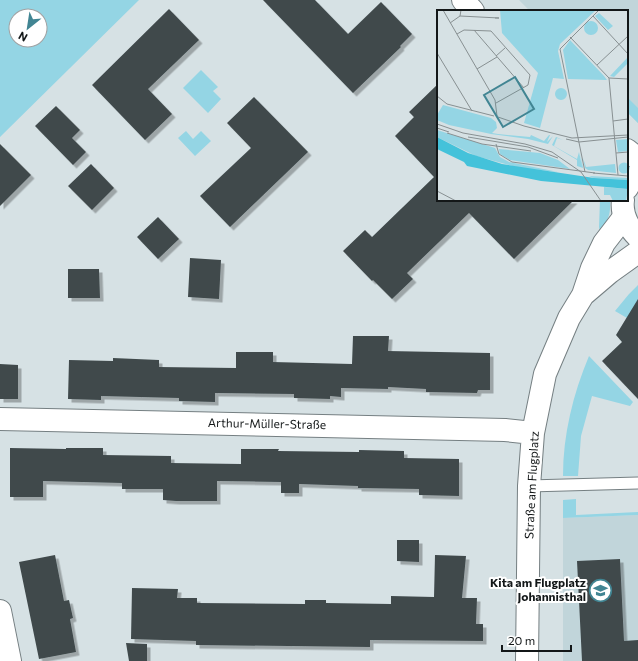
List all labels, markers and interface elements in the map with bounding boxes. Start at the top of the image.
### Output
north arrow [8,8,48,48]
inset map [437,10,628,201]
text: N [16,29,30,45]
street label: Arthur-Müller-Straße [208,415,326,431]
street label: Straße am Flugplatz [521,431,541,539]
place label: Kita am Flugplatz Johannisthal [490,575,586,604]
school or university icon: Kita am Flugplatz Johannisthal [588,577,614,603]
scale bar [502,627,571,653]
text: 20 m [508,633,535,647]

